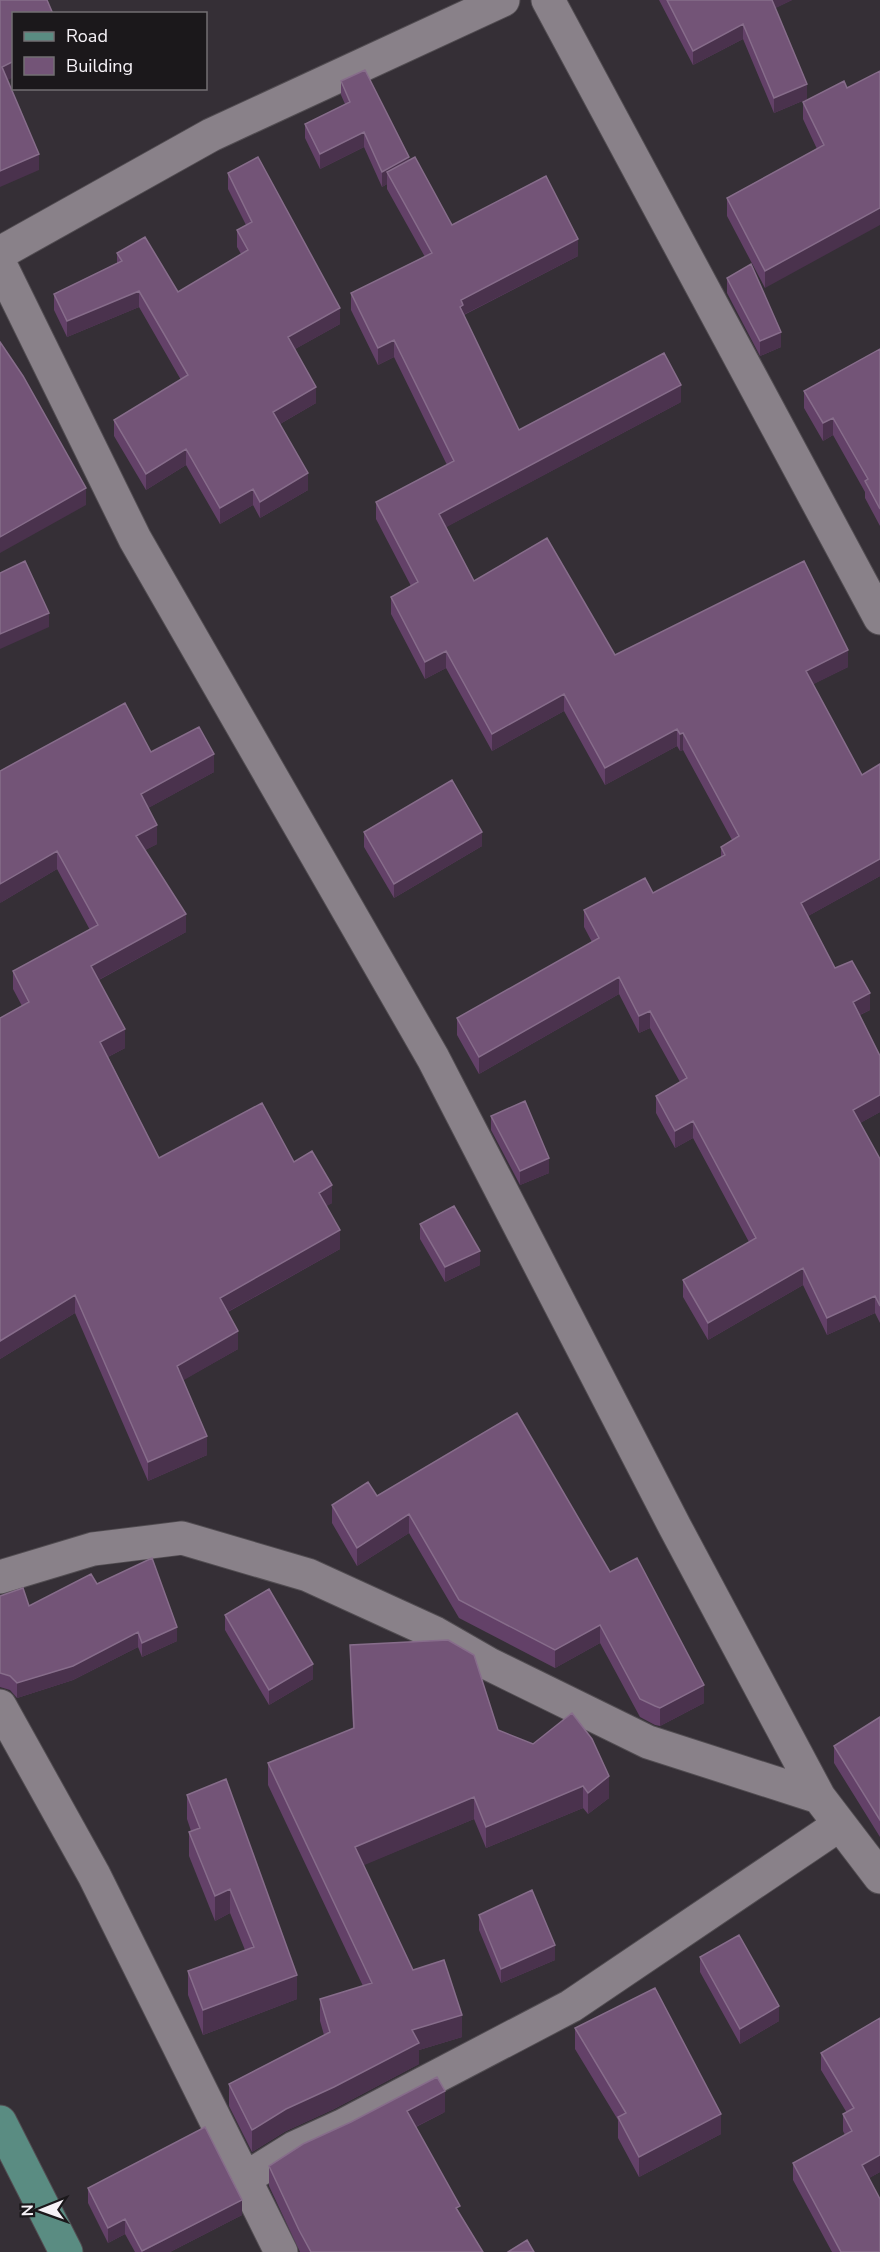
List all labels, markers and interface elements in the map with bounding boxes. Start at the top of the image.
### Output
legend [12,12,207,90]
text: Road [66,24,108,48]
text: Building [66,54,133,78]
north arrow [12,2180,72,2240]
text: N [17,2204,39,2216]

